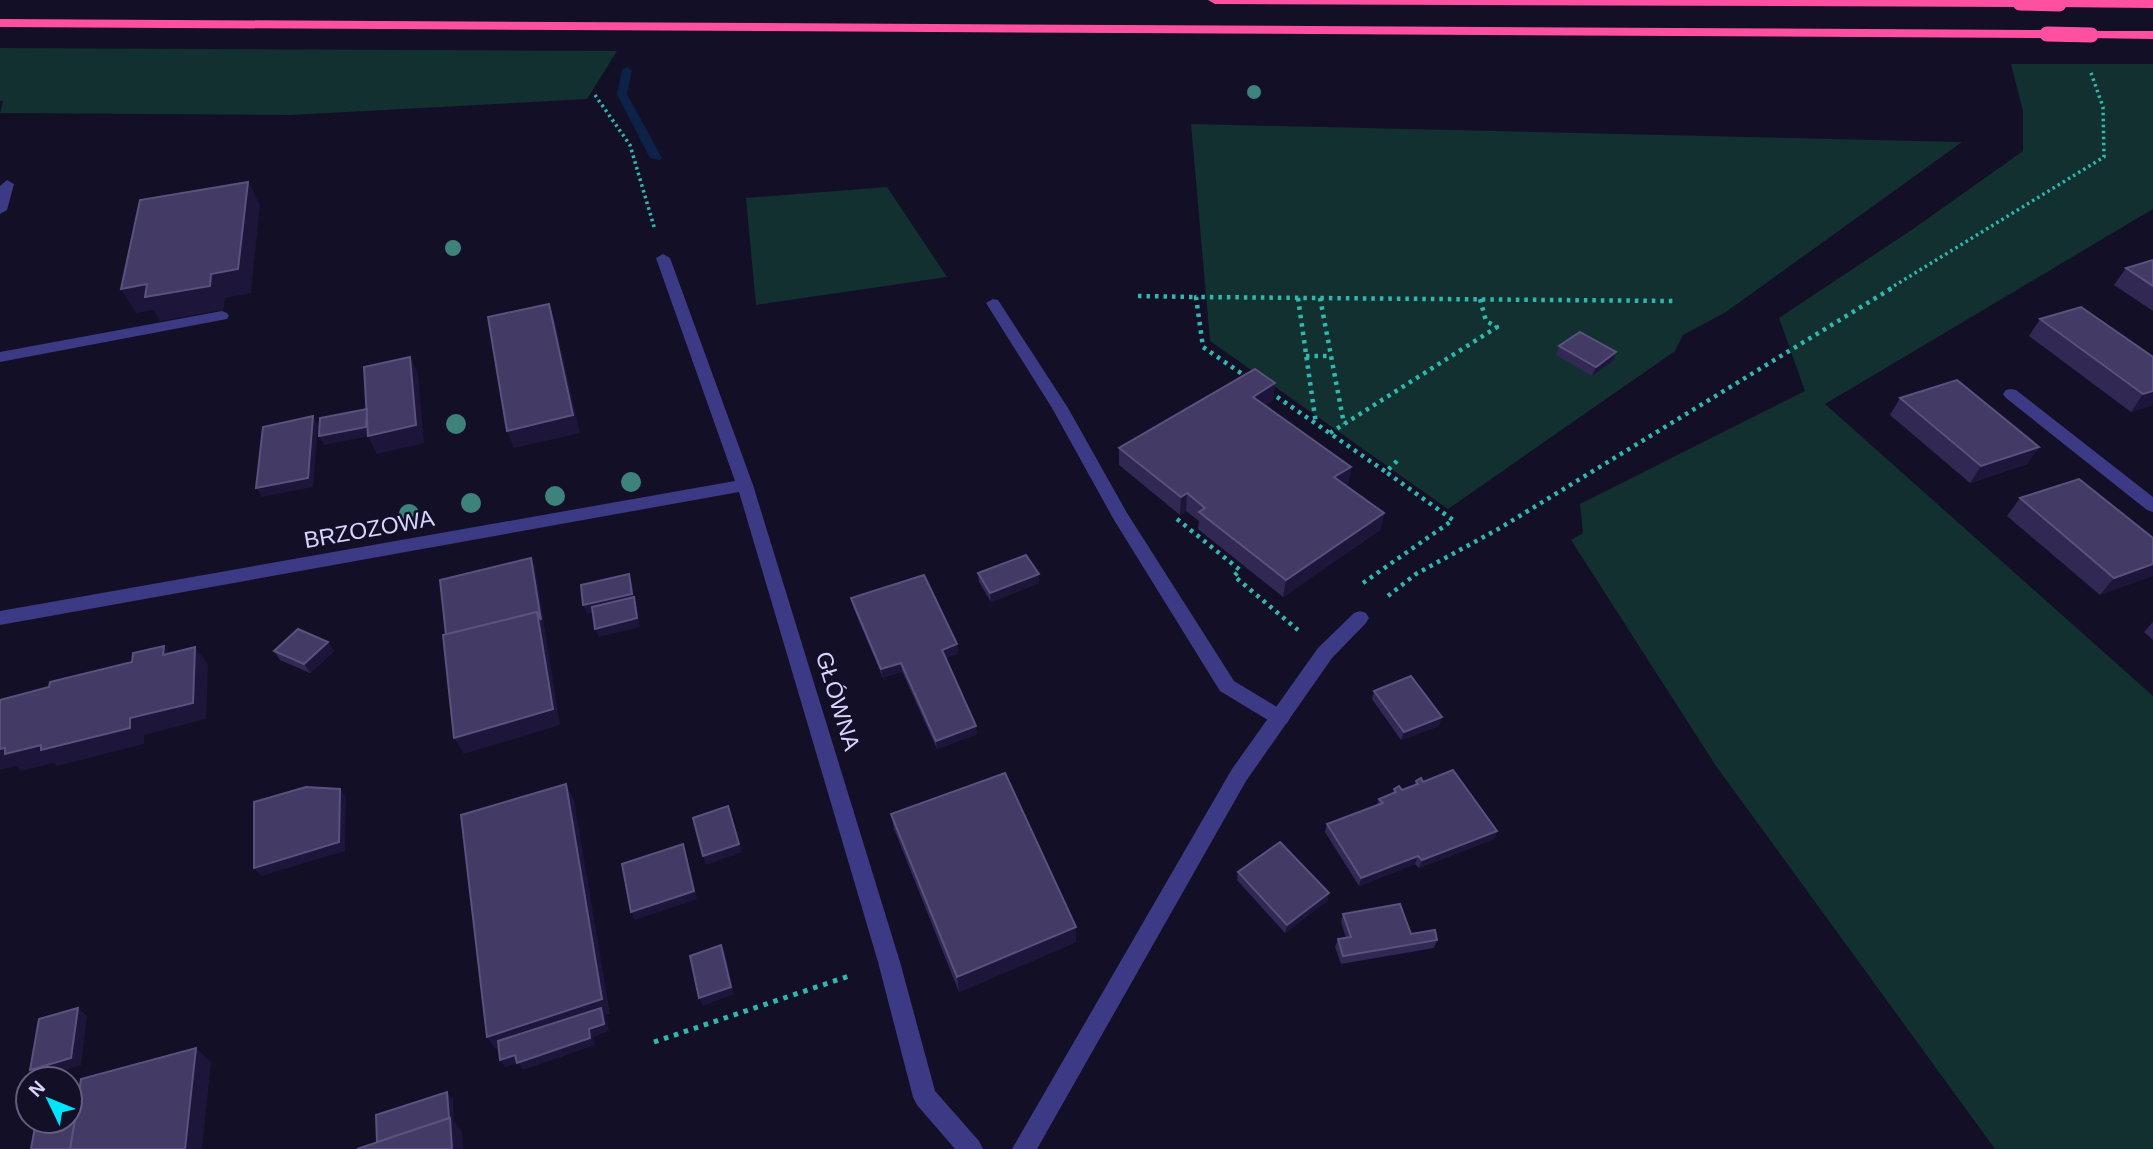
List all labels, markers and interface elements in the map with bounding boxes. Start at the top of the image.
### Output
street label: BRZOZOWA [302,505,437,553]
street label: GŁÓWNA [811,648,866,754]
north arrow [14,1065,84,1135]
text: N [25,1077,49,1101]

